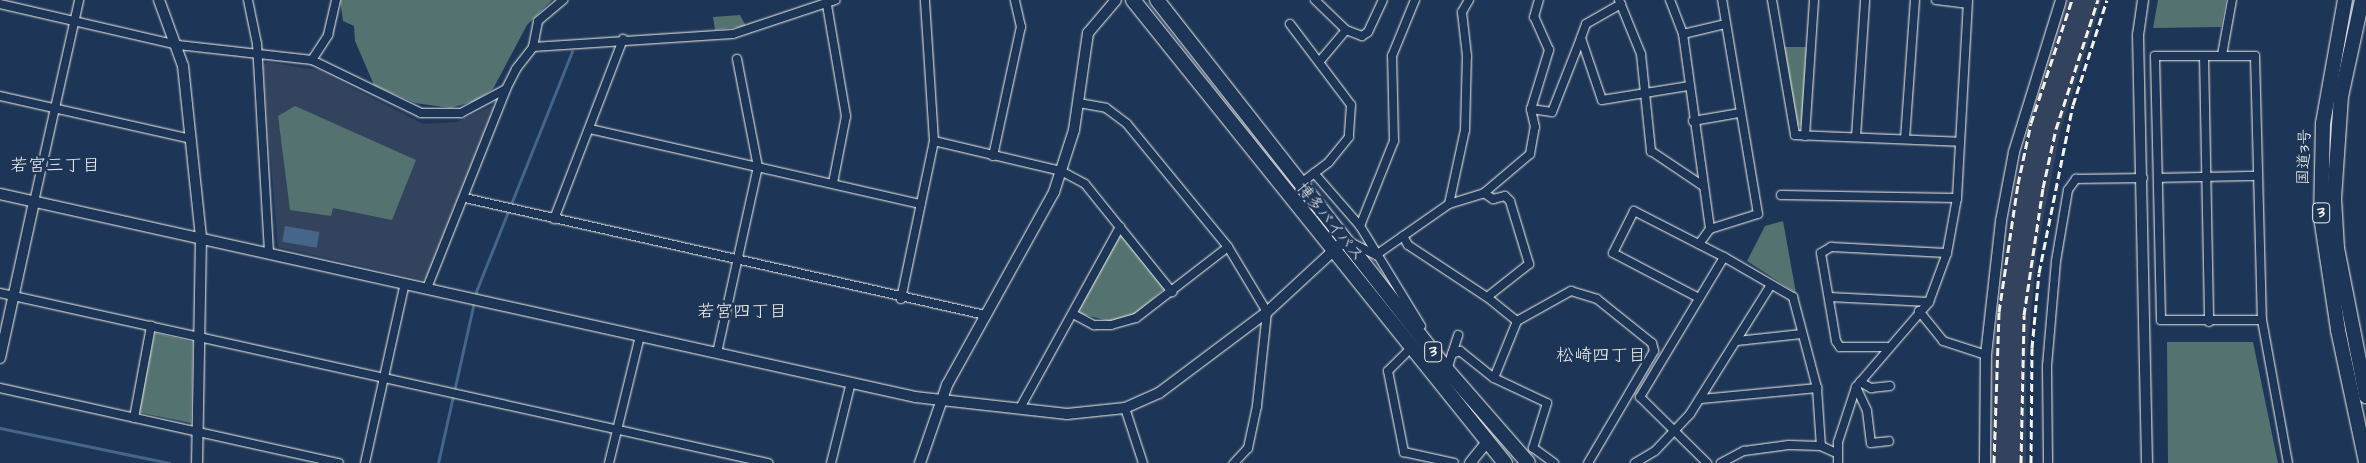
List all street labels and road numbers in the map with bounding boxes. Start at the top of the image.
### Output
street label: 国道3号 [2293,129,2315,185]
street label: 博多バイパス [1292,179,1368,265]
road number: 3 [2311,200,2331,226]
road number: 3 [1423,340,1443,364]

